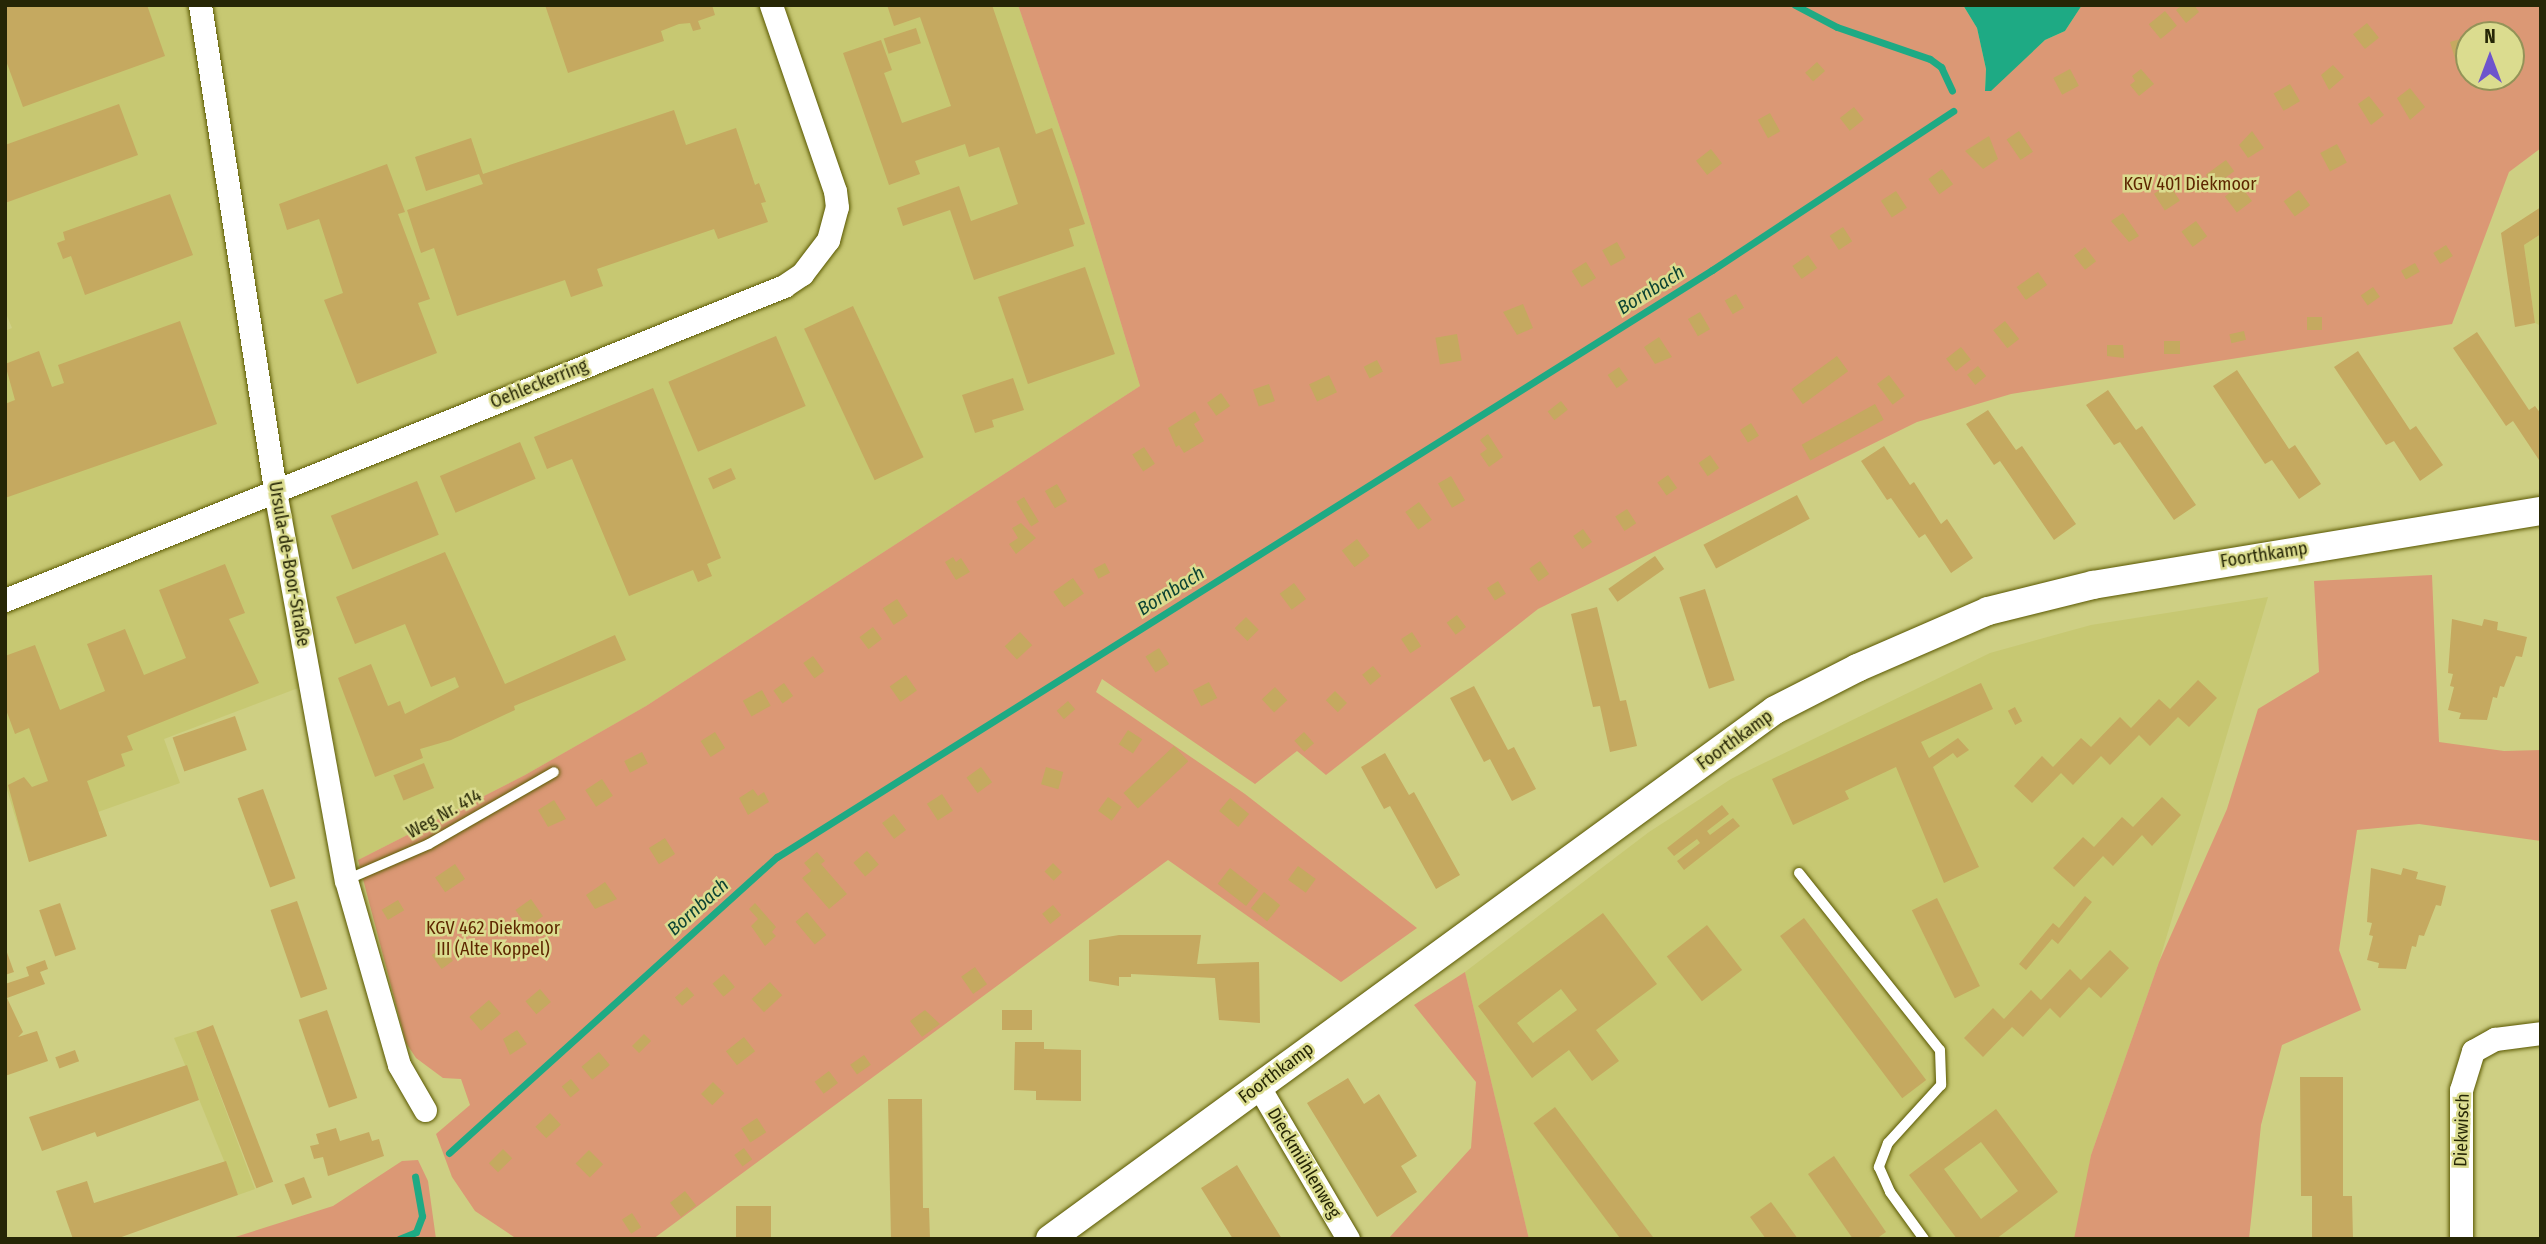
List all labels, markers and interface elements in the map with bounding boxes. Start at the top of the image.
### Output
north arrow [2455,21,2525,91]
text: N [2484,25,2496,48]
park label: KGV 401 Diekmoor [2123,173,2257,195]
water label: Bornbach [1613,261,1689,319]
street label: Oehleckerring [487,355,591,413]
street label: Ursula-de-Boor-Straße [264,480,314,648]
street label: Foorthkamp [2219,537,2309,573]
water label: Bornbach [1133,562,1209,620]
street label: Foorthkamp [1693,705,1777,775]
street label: Weg Nr. 414 [403,785,485,843]
water label: Bornbach [663,874,733,940]
park label: KGV 462 Diekmoor III (Alte Koppel) [426,918,560,960]
street label: Foorthkamp [1234,1038,1318,1108]
street label: Diekwisch [2450,1093,2474,1167]
street label: Dieckmühlenweg [1263,1104,1345,1222]

